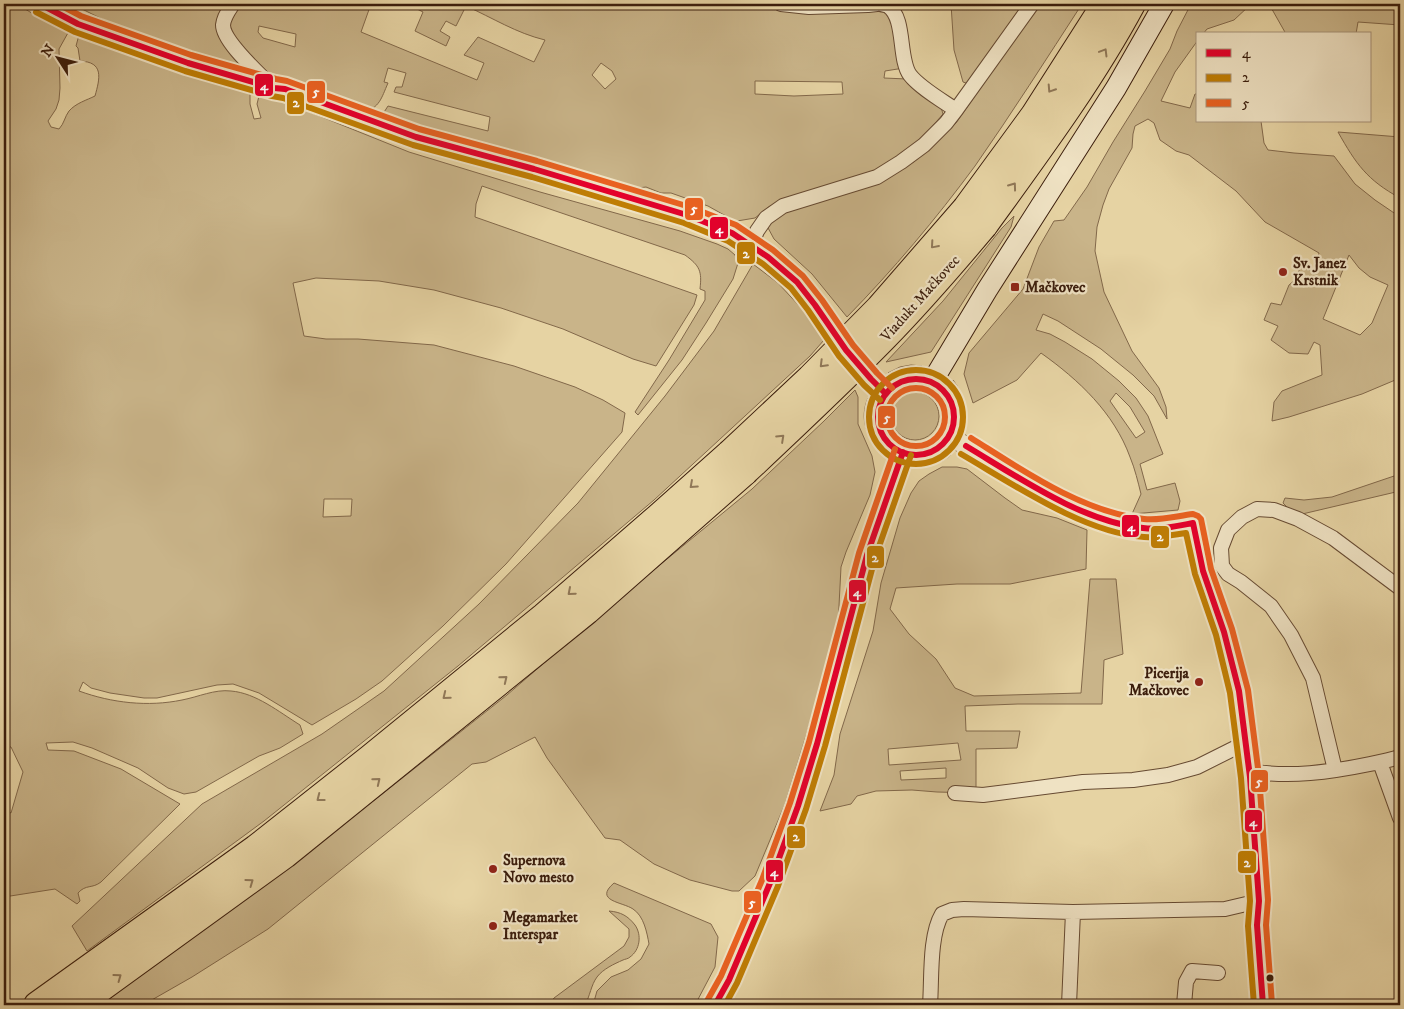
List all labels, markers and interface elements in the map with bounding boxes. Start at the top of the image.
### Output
north arrow [32,32,82,82]
legend [1196,32,1372,122]
text: N [38,41,59,61]
text: 4 [1242,44,1251,63]
one-way arrow [1097,48,1107,57]
text: 2 [1242,68,1250,87]
line badge: 4 [254,73,274,97]
text: 4 [259,77,269,95]
line badge: 5 [306,80,326,104]
text: 5 [312,83,320,101]
one-way arrow [1048,84,1057,93]
line badge: 2 [286,91,305,115]
text: 2 [293,94,301,112]
text: 5 [1242,94,1250,113]
one-way arrow [1007,182,1016,192]
line badge: 5 [684,197,704,221]
text: 5 [690,200,698,218]
line badge: 4 [709,216,729,240]
text: 4 [714,220,724,238]
one-way arrow [931,240,940,249]
line badge: 2 [736,241,756,265]
text: 2 [743,245,751,263]
street label: Viadukt Mačkovec [876,251,965,346]
place label: Sv. Janez Krstnik [1293,254,1347,290]
marker: Sv. Janez Krstnik [1277,266,1289,278]
place label: Mačkovec [1025,278,1086,297]
marker: Mačkovec [1009,281,1021,293]
one-way arrow [820,358,829,367]
line badge: 5 [877,405,896,429]
text: 5 [883,409,891,427]
one-way arrow [775,435,784,444]
one-way arrow [690,479,699,488]
line badge: 4 [1121,514,1140,538]
text: 4 [1126,518,1136,536]
line badge: 2 [1150,525,1170,549]
text: 2 [1157,528,1165,546]
line badge: 2 [866,545,885,569]
text: 2 [872,549,880,567]
line badge: 4 [848,579,867,603]
text: 4 [852,583,862,601]
one-way arrow [568,587,577,596]
place label: Picerija Mačkovec [1129,664,1190,700]
one-way arrow [498,675,507,684]
marker: Picerija Mačkovec [1193,676,1205,688]
one-way arrow [443,690,452,698]
line badge: 5 [1250,769,1269,793]
text: 5 [1255,773,1263,791]
one-way arrow [372,778,381,787]
one-way arrow [316,792,325,801]
line badge: 4 [1244,809,1263,833]
text: 4 [1248,813,1258,831]
line badge: 2 [786,825,806,849]
text: 2 [793,828,801,846]
line badge: 2 [1237,850,1257,874]
place label: Supernova Novo mesto [503,851,575,887]
text: 2 [1244,854,1252,872]
line badge: 4 [765,859,784,883]
marker: Supernova Novo mesto [487,863,499,875]
text: 4 [769,863,779,881]
one-way arrow [244,879,254,888]
line badge: 5 [743,890,762,914]
text: 5 [748,894,756,912]
place label: Megamarket Interspar [503,908,578,944]
marker: Megamarket Interspar [487,920,499,932]
unlabelled marker [1265,973,1275,983]
one-way arrow [112,974,121,982]

